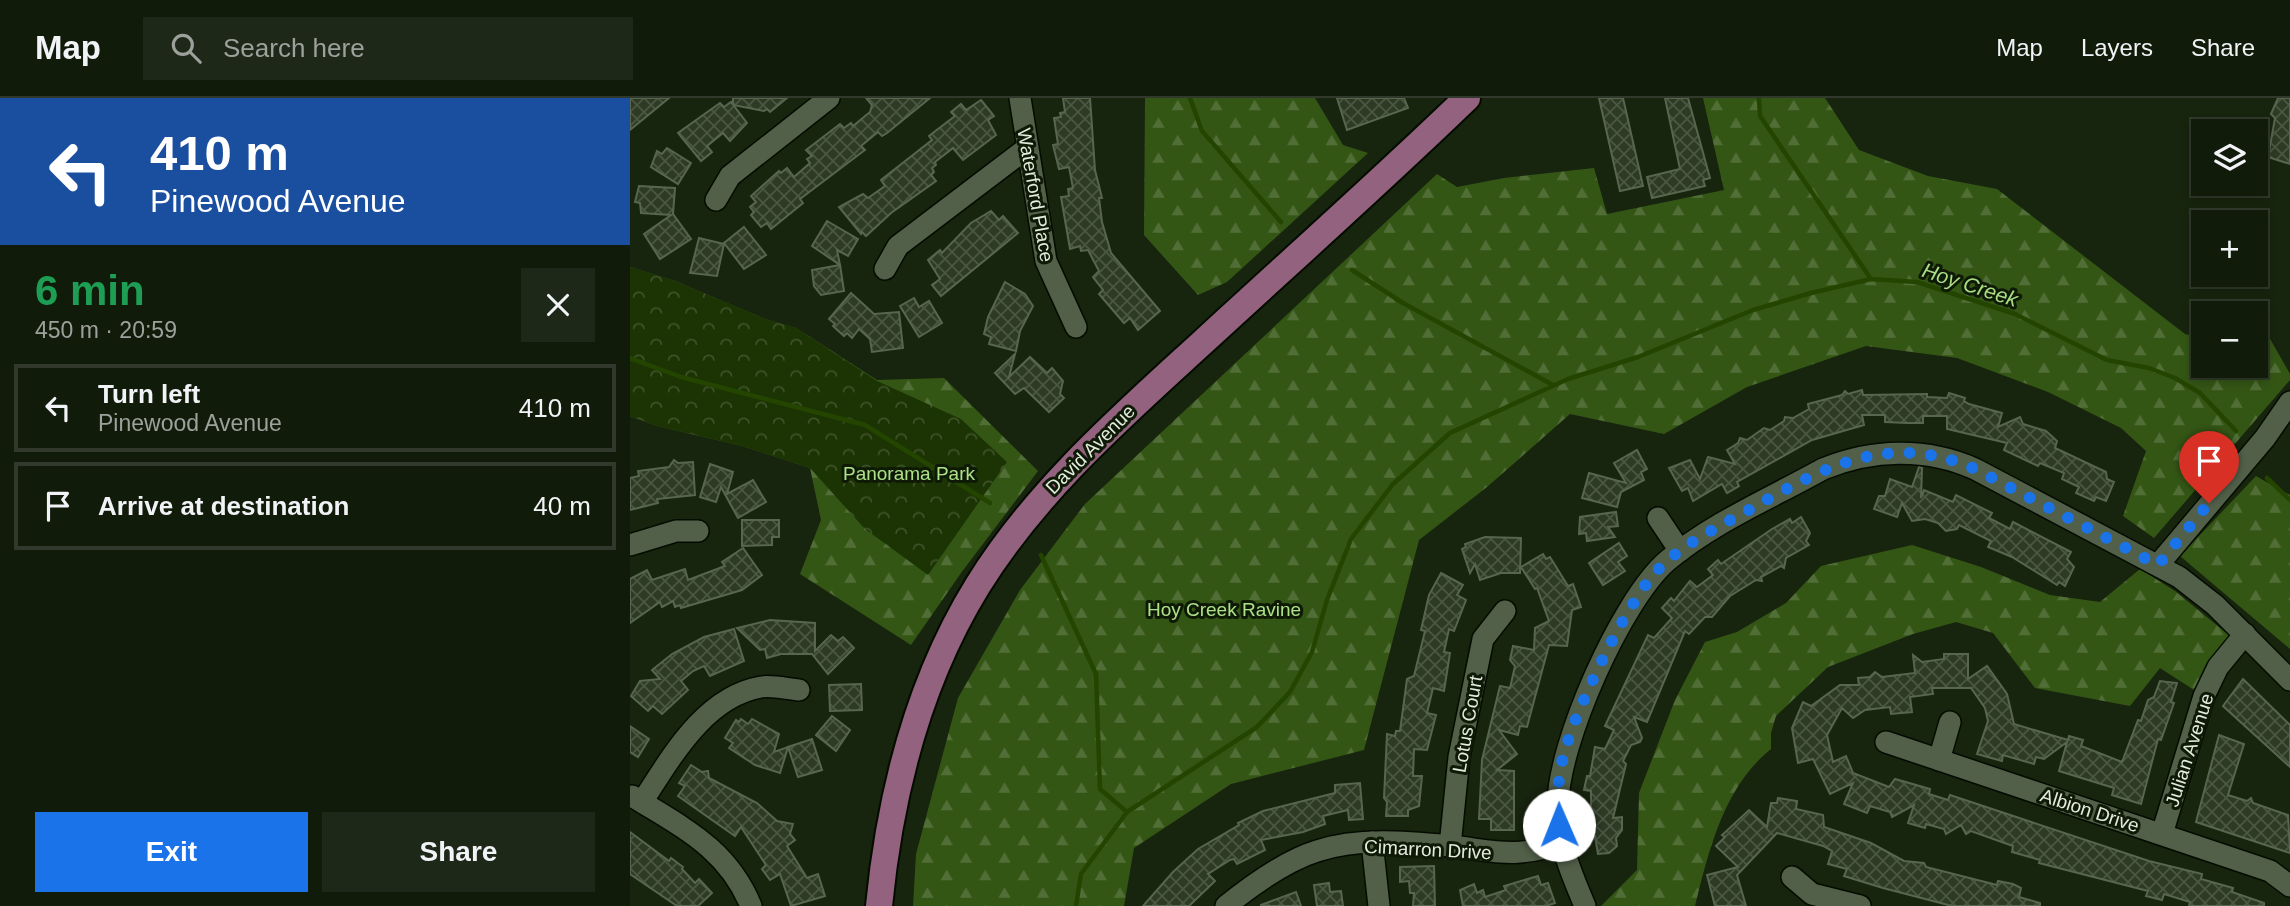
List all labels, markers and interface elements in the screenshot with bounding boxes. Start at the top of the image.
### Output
search box [143,17,633,80]
text: Map [35,29,101,66]
icon: search [167,29,205,67]
text: Search here [223,33,365,63]
text: Map [1996,34,2043,61]
text: Layers [2081,34,2153,61]
text: Share [2191,34,2255,61]
map controls [2191,119,2268,378]
button: layers [2191,119,2268,196]
icon: left [35,126,126,217]
text: 410 m [150,126,289,180]
street label: Waterford Place [1013,127,1058,264]
text: Pinewood Avenue [150,183,406,219]
button: + [2191,210,2268,287]
water label: Hoy Creek [1919,258,2022,311]
text: 6 min [35,267,145,314]
button: close [521,268,595,342]
button: − [2191,301,2268,378]
text: 450 m · 20:59 [35,317,177,343]
text: Turn left [98,379,200,409]
icon: left [39,389,77,427]
text: 410 m [519,393,591,423]
street label: David Avenue [1042,401,1139,498]
text: Pinewood Avenue [98,410,282,436]
pin [2179,431,2239,503]
icon: arrive [2190,442,2228,480]
park label: Panorama Park [843,463,975,484]
icon: arrive [39,487,77,525]
text: Arrive at destination [98,491,349,521]
text: 40 m [533,491,591,521]
park label: Hoy Creek Ravine [1147,599,1301,620]
street label: Lotus Court [1449,673,1486,774]
street label: Julian Avenue [2161,691,2218,810]
street label: Albion Drive [2038,785,2142,836]
position arrow [1522,788,1596,862]
button: Exit [35,812,308,892]
button: Share [322,812,595,892]
street label: Cimarron Drive [1364,836,1492,863]

